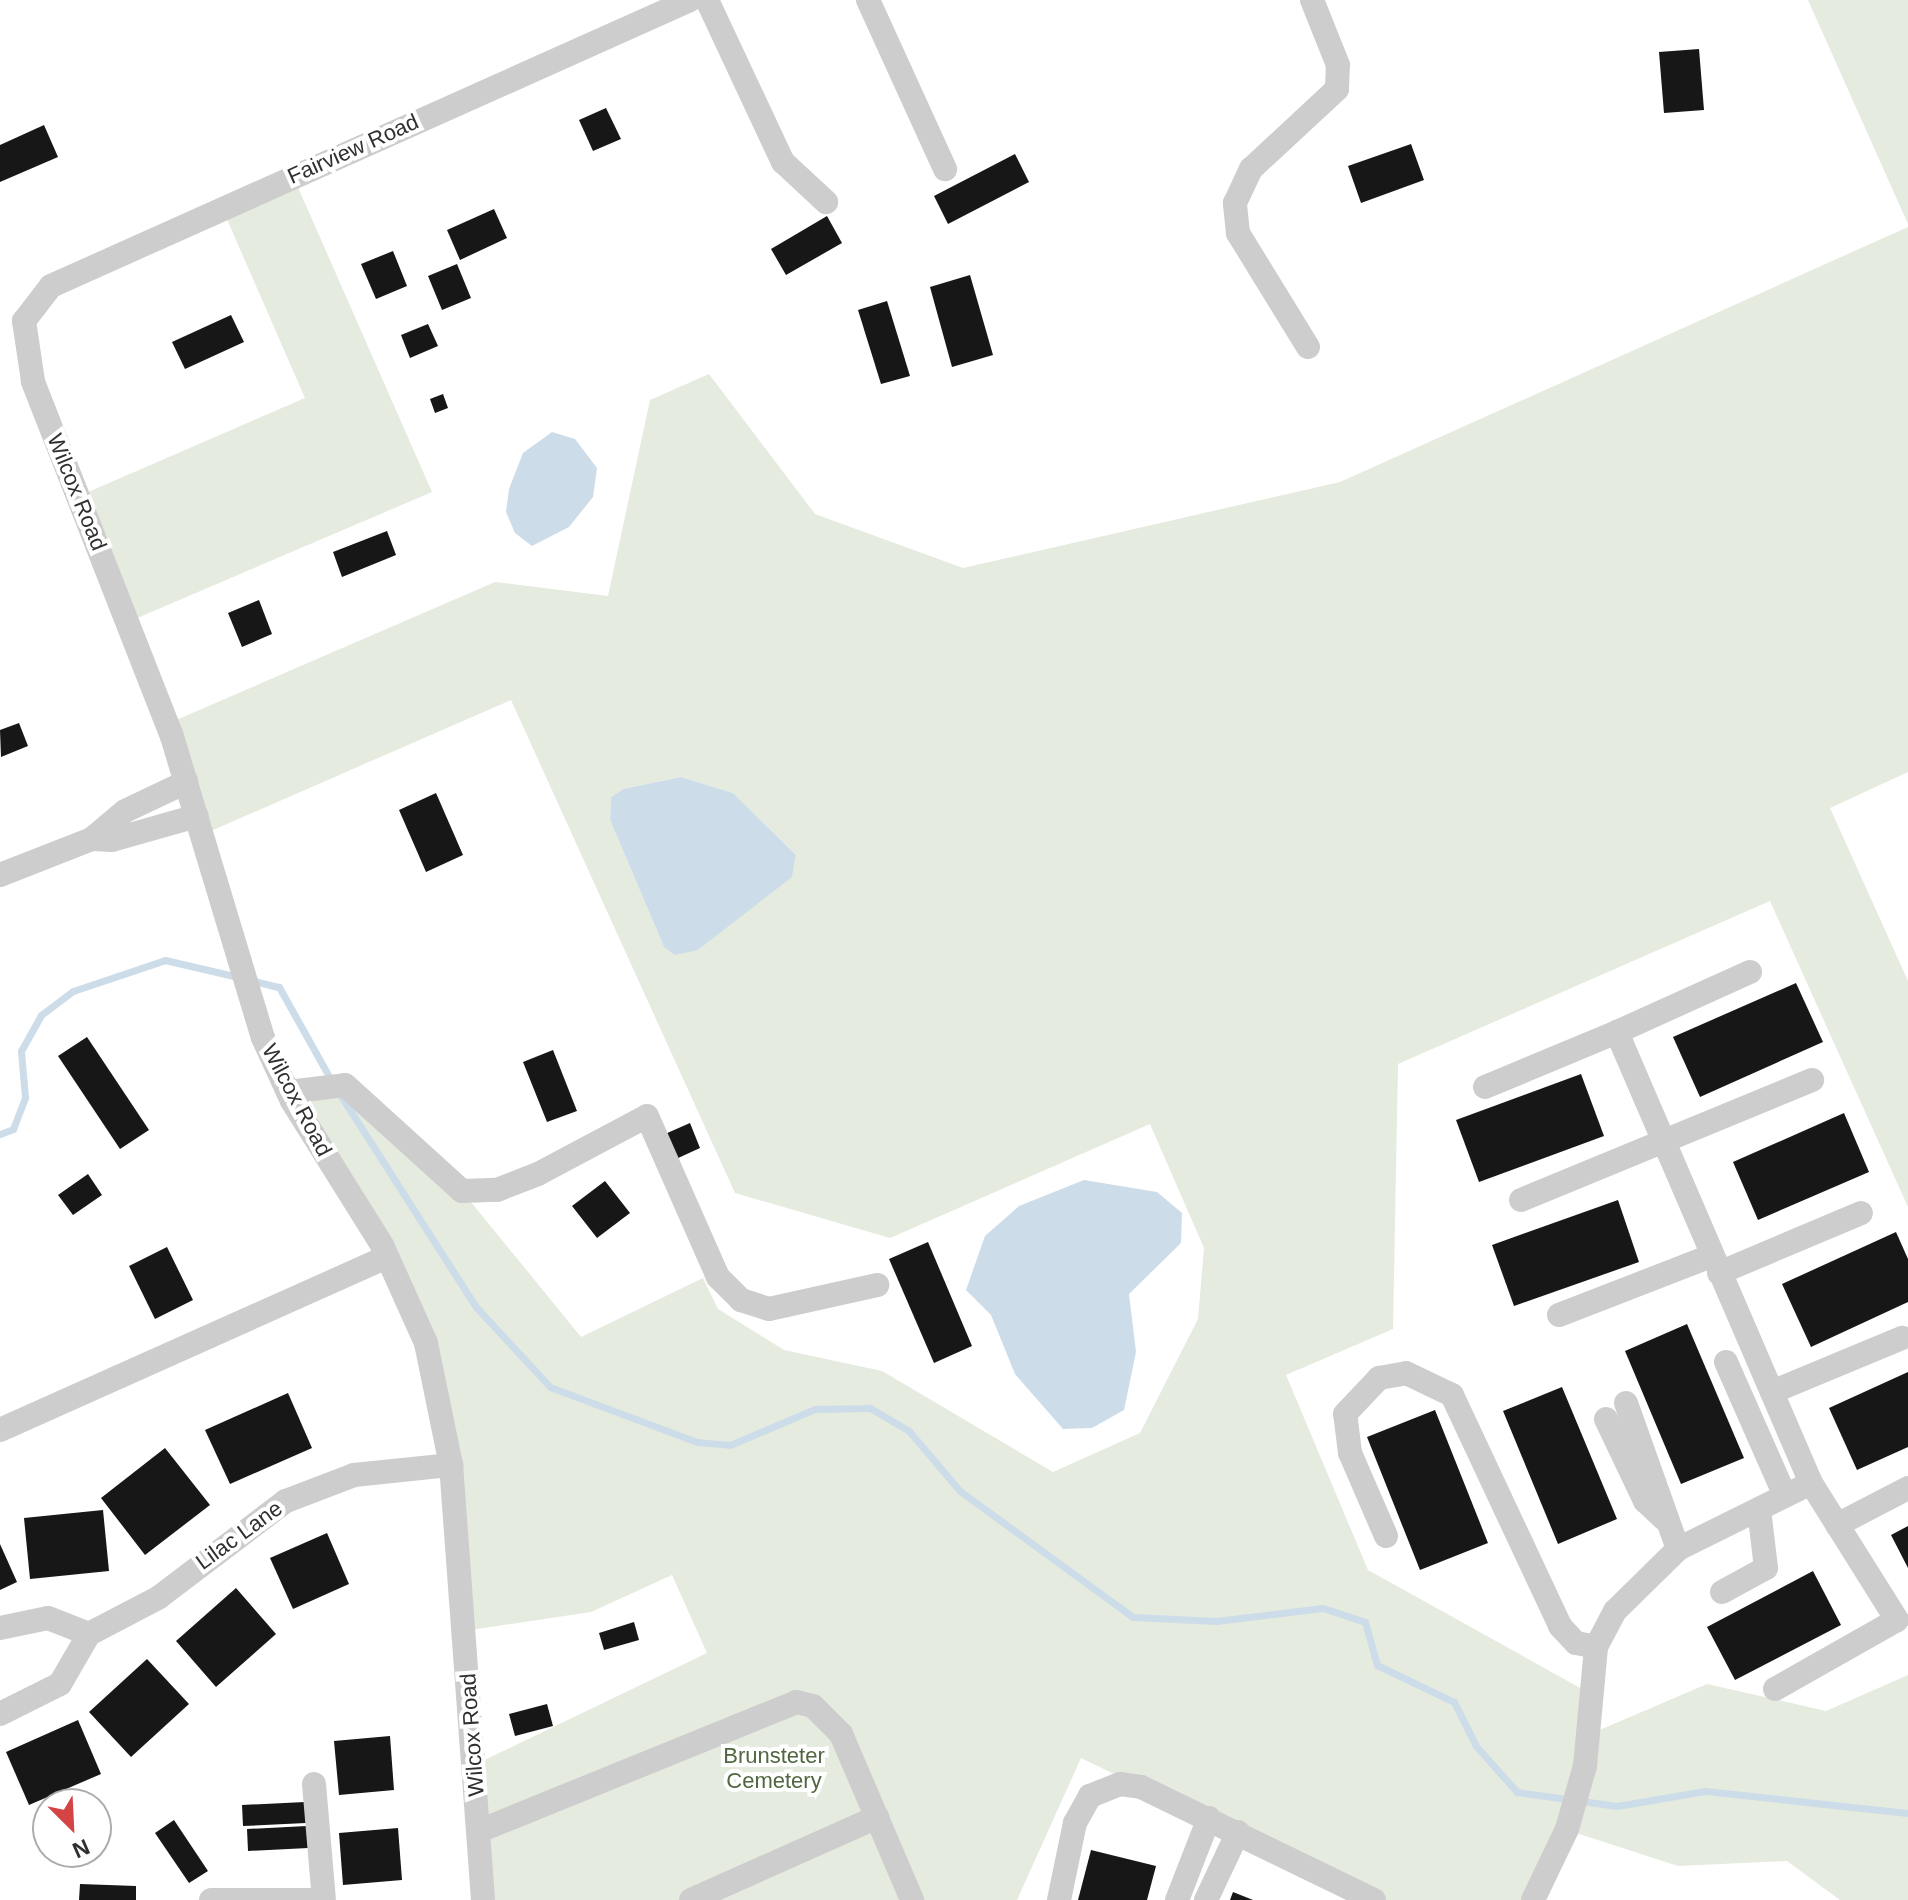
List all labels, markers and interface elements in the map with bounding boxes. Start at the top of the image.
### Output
street label: Fairview Road [283,108,423,190]
street label: Wilcox Road [42,430,112,554]
street label: Wilcox Road [256,1039,338,1161]
street label: Lilac Lane [191,1495,287,1575]
street label: Wilcox Road [455,1672,489,1798]
park label: Brunsteter Cemetery [723,1742,825,1794]
north arrow [32,1788,112,1868]
text: N [69,1834,94,1863]

